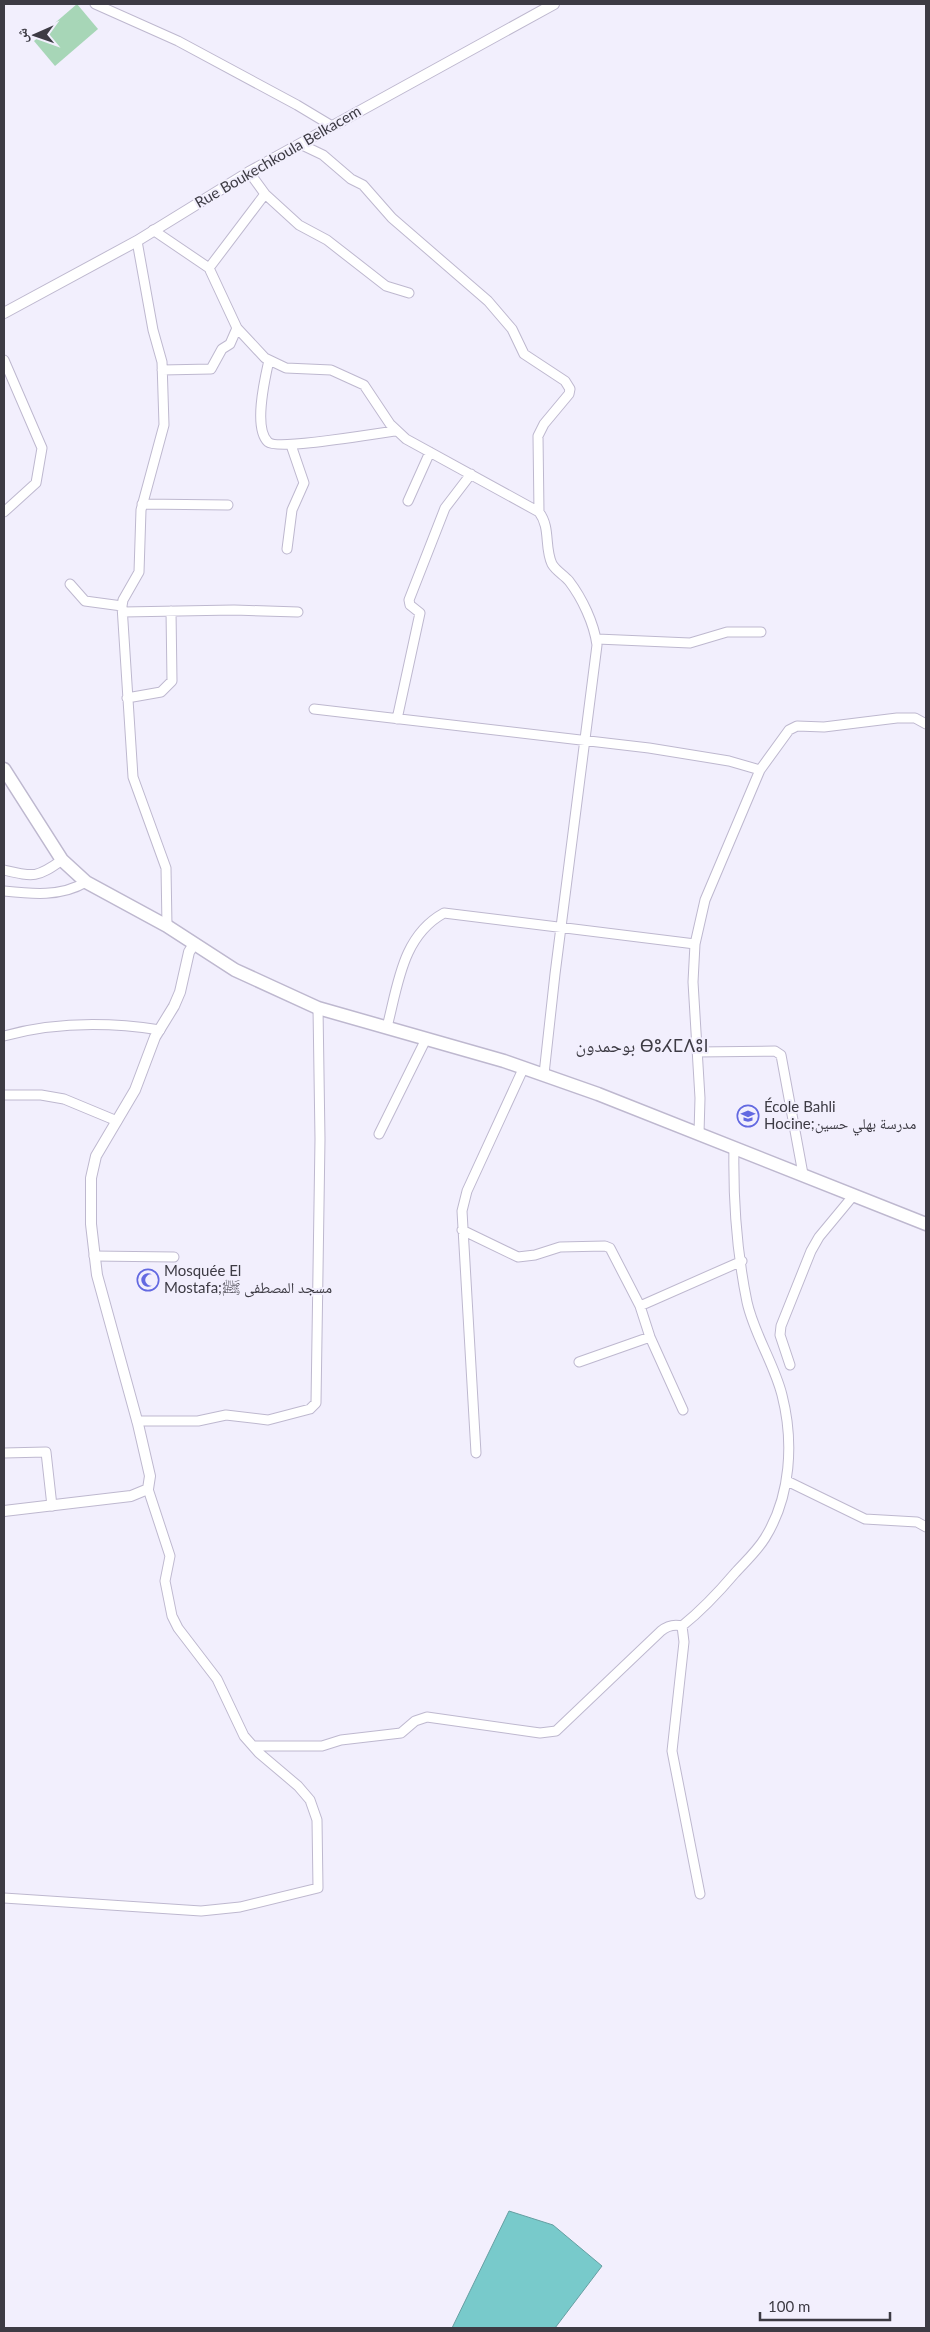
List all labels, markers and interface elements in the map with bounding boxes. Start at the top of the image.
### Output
north arrow [10,10,60,60]
text: ش [13,28,31,43]
street label: Rue Boukechkoula Belkacem [191,101,364,211]
district label: بوحمدون ⴱⵓⵃⵎⴷⵓⵏ [575,1034,709,1057]
place label: École Bahli Hocine;مدرسة بهلي حسين [764,1097,916,1136]
school or university icon: École Bahli Hocine;مدرسة بهلي حسين [736,1104,760,1128]
place label: Mosquée El Mostafa;مسجد المصطفى ﷺ [164,1261,332,1298]
mosque icon: Mosquée El Mostafa;مسجد المصطفى ﷺ [136,1268,160,1292]
scale bar [760,2290,890,2322]
text: 100 m [768,2297,810,2315]

